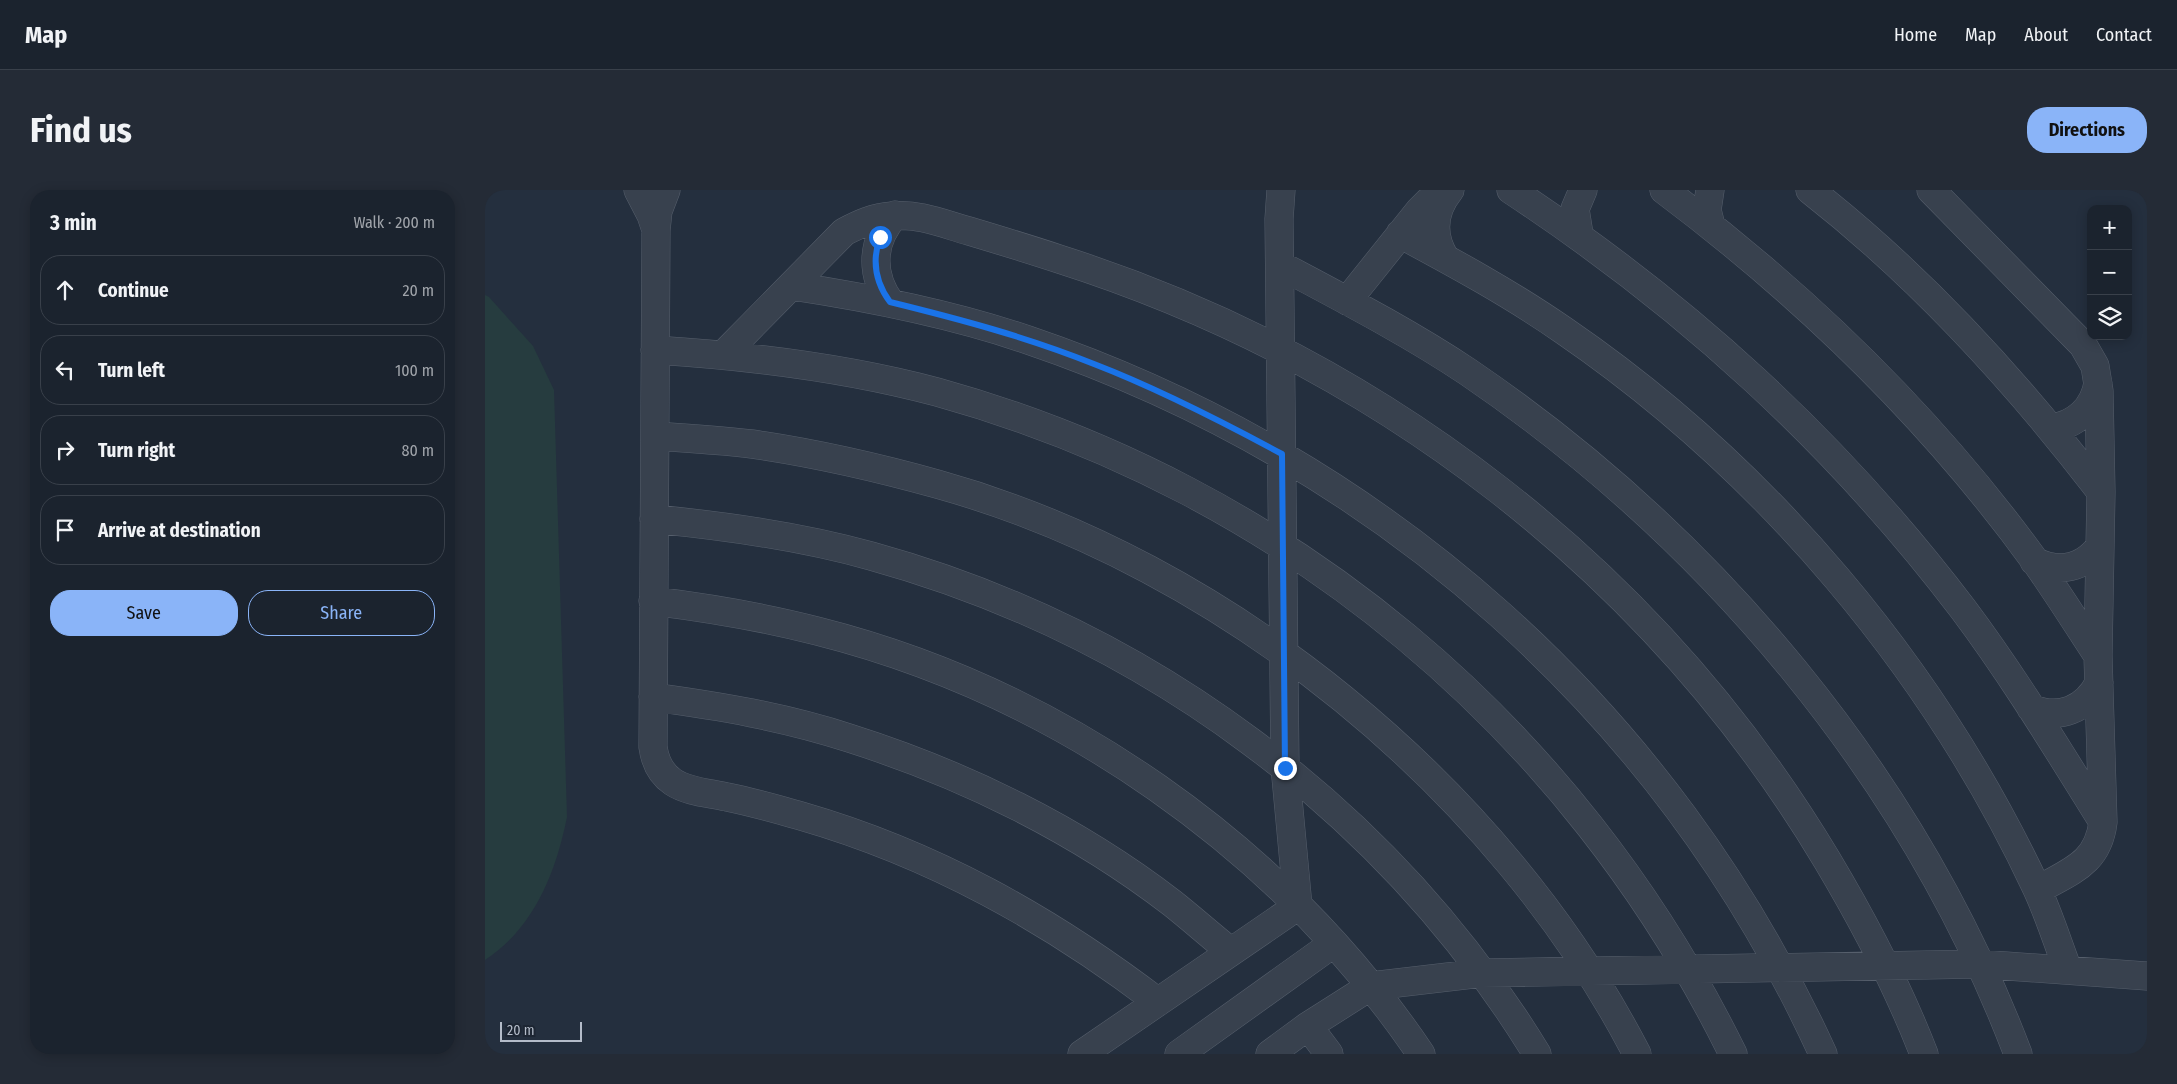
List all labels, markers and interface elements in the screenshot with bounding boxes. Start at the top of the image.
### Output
text: Map [25,21,67,49]
text: Home [1894,24,1937,46]
text: Map [1965,24,1996,46]
text: About [2024,24,2068,46]
text: Contact [2096,24,2152,46]
button: Directions [2027,107,2147,153]
text: Find us [30,109,132,151]
map controls [2087,205,2132,340]
button: + [2087,205,2132,250]
text: 3 min [50,210,97,236]
text: Walk · 200 m [353,213,435,232]
route start [869,226,892,249]
button: − [2087,250,2132,295]
icon: ahead [51,276,79,304]
text: Continue [98,279,169,302]
text: 20 m [403,281,434,300]
button: layers [2087,295,2132,340]
icon: left [51,356,79,384]
text: Turn left [98,359,165,382]
text: 100 m [395,361,434,380]
icon: right [51,436,79,464]
text: Turn right [98,439,175,462]
text: 80 m [402,441,434,460]
icon: arrive [51,516,79,544]
text: Arrive at destination [98,519,261,542]
button: Save [50,590,238,636]
button: Share [248,590,435,636]
route end [1274,757,1297,780]
scale bar [500,1019,583,1042]
text: 20 m [507,1022,535,1039]

